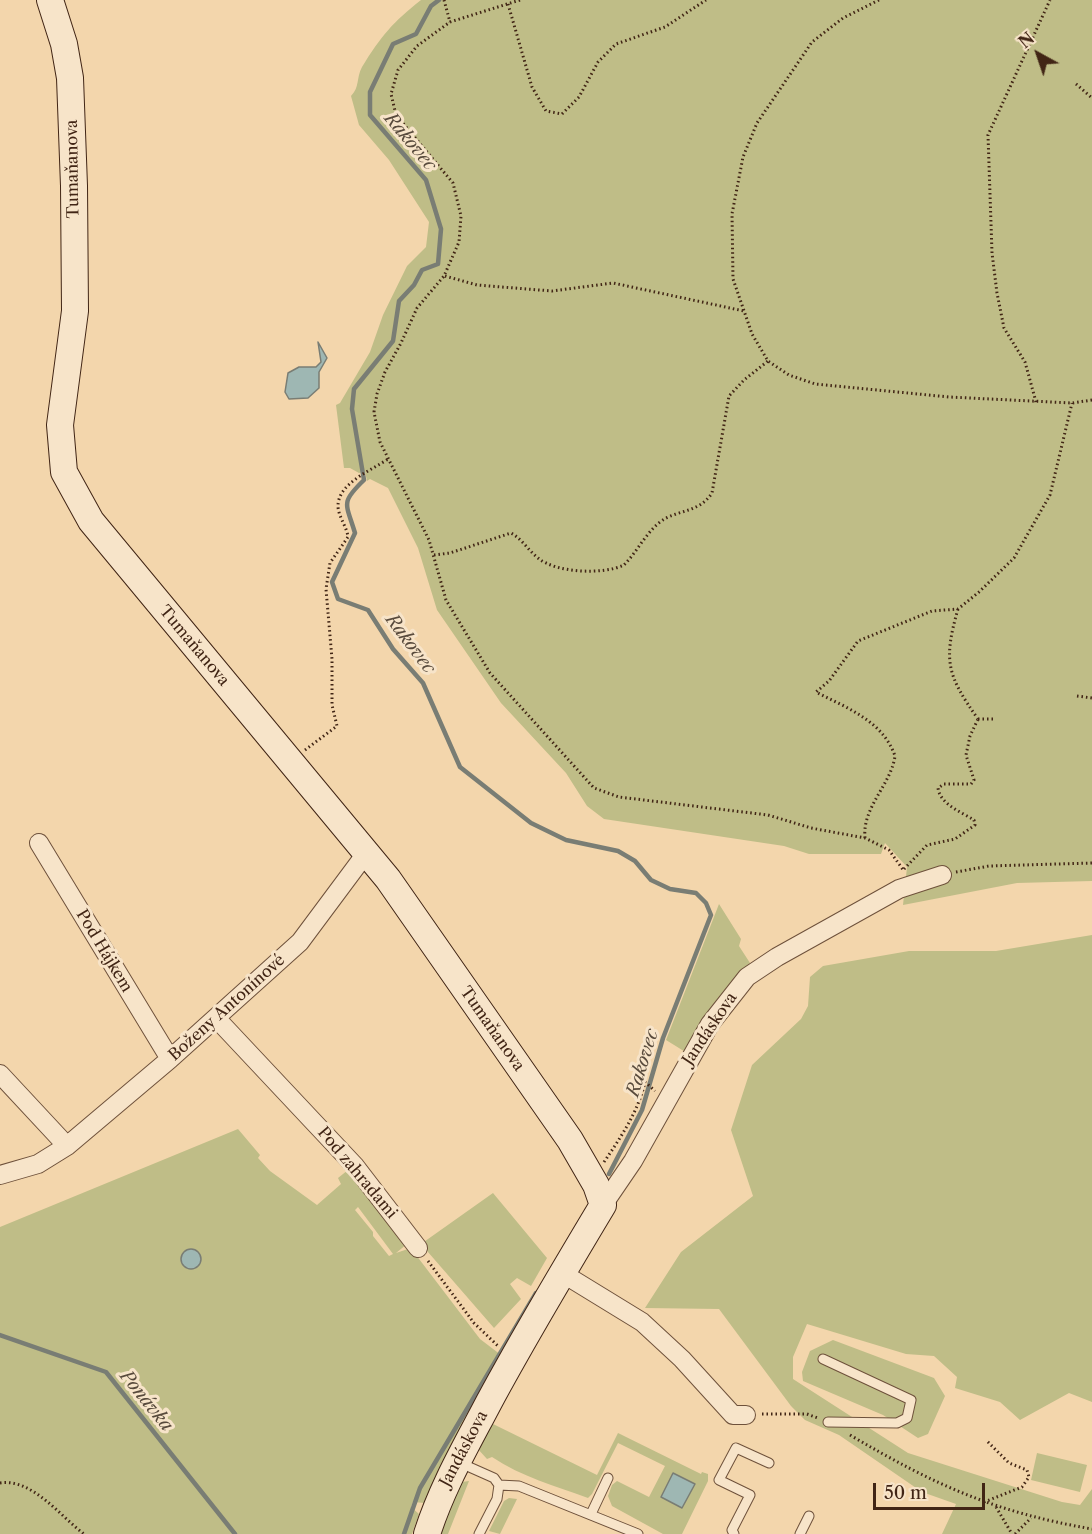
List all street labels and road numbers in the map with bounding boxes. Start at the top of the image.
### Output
street label: Tumaňanova [63,119,83,219]
street label: Tumaňanova [155,602,233,690]
street label: Pod Hájkem [72,906,136,996]
street label: Boženy Antonínové [165,951,289,1065]
street label: Tumaňanova [456,983,528,1075]
street label: Jandáskova [679,989,741,1069]
street label: Pod zahradami [313,1123,401,1223]
street label: Jandáskova [436,1408,492,1490]

